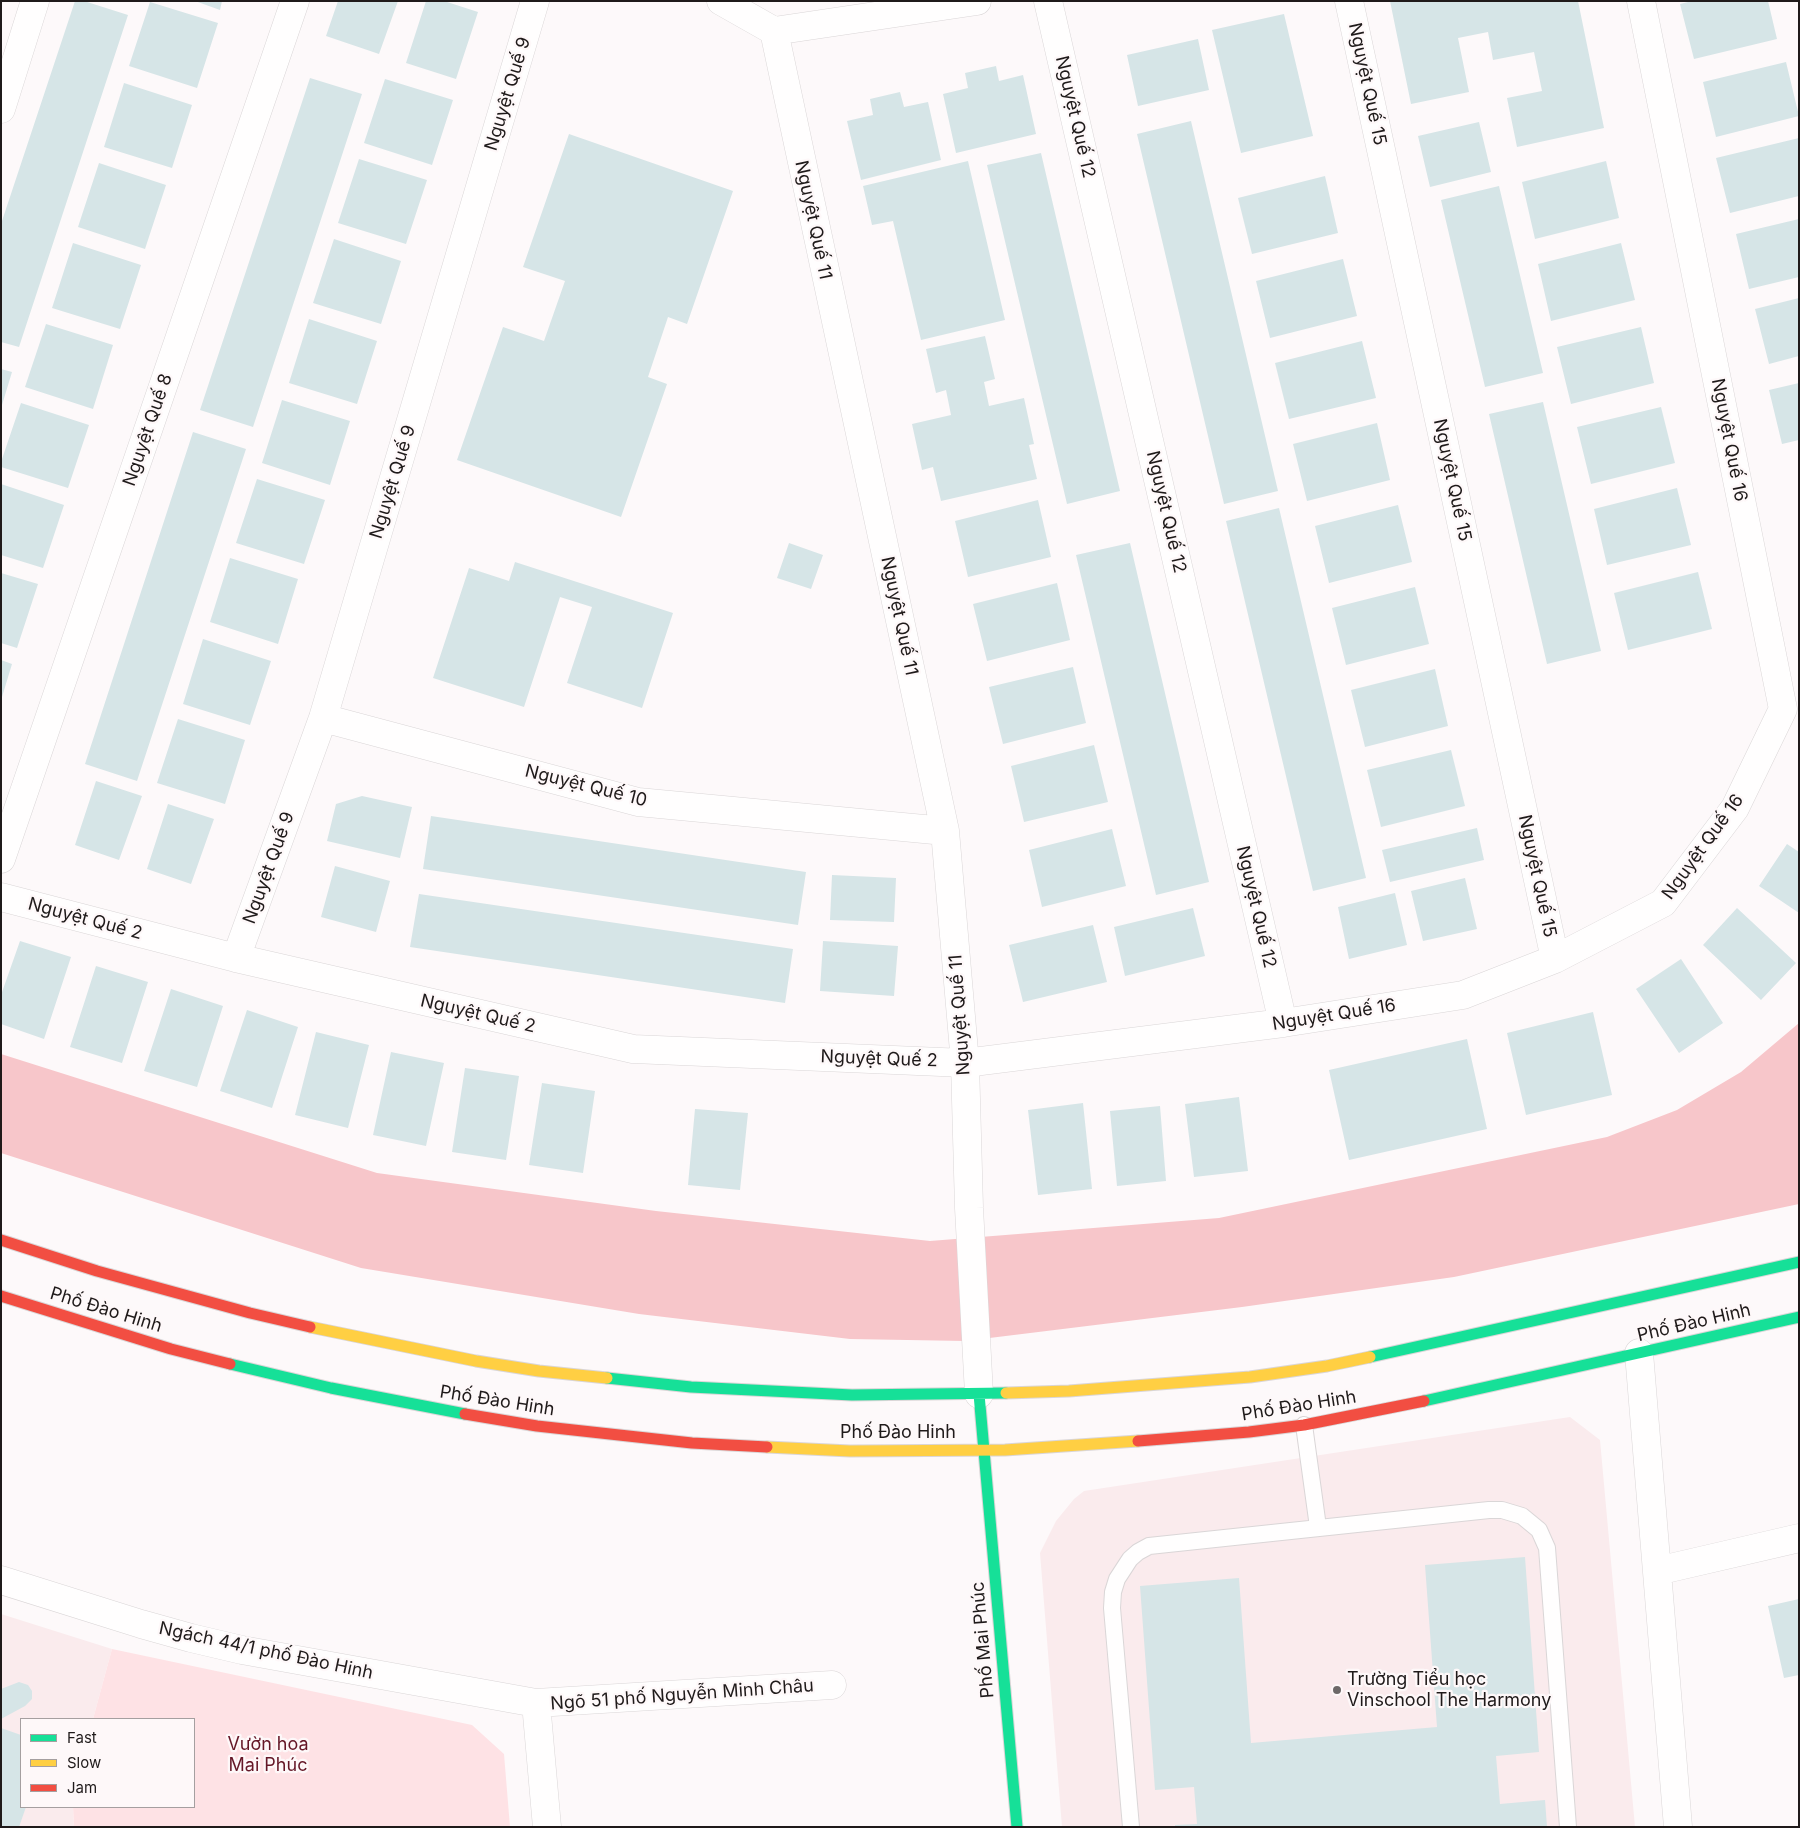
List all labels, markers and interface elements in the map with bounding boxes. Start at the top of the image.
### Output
street label: Nguyệt Quế 15 [1343,21,1391,147]
street label: Nguyệt Quế 9 [480,35,536,153]
street label: Nguyệt Quế 12 [1050,54,1100,180]
street label: Nguyệt Quế 11 [790,159,836,281]
street label: Nguyệt Quế 8 [119,371,177,489]
street label: Nguyệt Quế 16 [1706,377,1752,503]
street label: Nguyệt Quế 15 [1428,417,1476,543]
street label: Nguyệt Quế 9 [365,423,421,541]
street label: Nguyệt Quế 12 [1141,449,1191,575]
street label: Nguyệt Quế 11 [876,555,922,677]
street label: Nguyệt Quế 10 [523,760,649,812]
street label: Nguyệt Quế 16 [1658,790,1748,904]
street label: Nguyệt Quế 9 [239,809,299,927]
street label: Nguyệt Quế 15 [1513,813,1561,939]
street label: Nguyệt Quế 12 [1231,844,1281,970]
street label: Nguyệt Quế 2 [26,893,144,945]
street label: Nguyệt Quế 11 [945,954,975,1076]
street label: Nguyệt Quế 2 [418,990,538,1038]
street label: Nguyệt Quế 16 [1271,995,1397,1035]
street label: Nguyệt Quế 2 [820,1046,938,1072]
street label: Phố Đào Hinh [47,1283,165,1337]
street label: Phố Đào Hinh [1635,1299,1753,1347]
street label: Phố Đào Hinh [438,1381,556,1421]
street label: Phố Đào Hinh [1240,1386,1358,1426]
street label: Phố Đào Hinh [840,1422,956,1444]
street label: Phố Mai Phúc [967,1581,999,1699]
street label: Ngách 44/1 phố Đào Hinh [157,1618,375,1684]
place label: Trường Tiểu học Vinschool The Harmony [1347,1669,1551,1712]
street label: Ngõ 51 phố Nguyễn Minh Châu [550,1675,814,1715]
marker: Trường Tiểu học Vinschool The Harmony [1331,1684,1343,1696]
legend [20,1718,195,1808]
text: Fast [67,1728,97,1747]
park label: Vườn hoa Mai Phúc [227,1734,309,1776]
text: Slow [67,1753,101,1772]
text: Jam [67,1778,97,1797]

